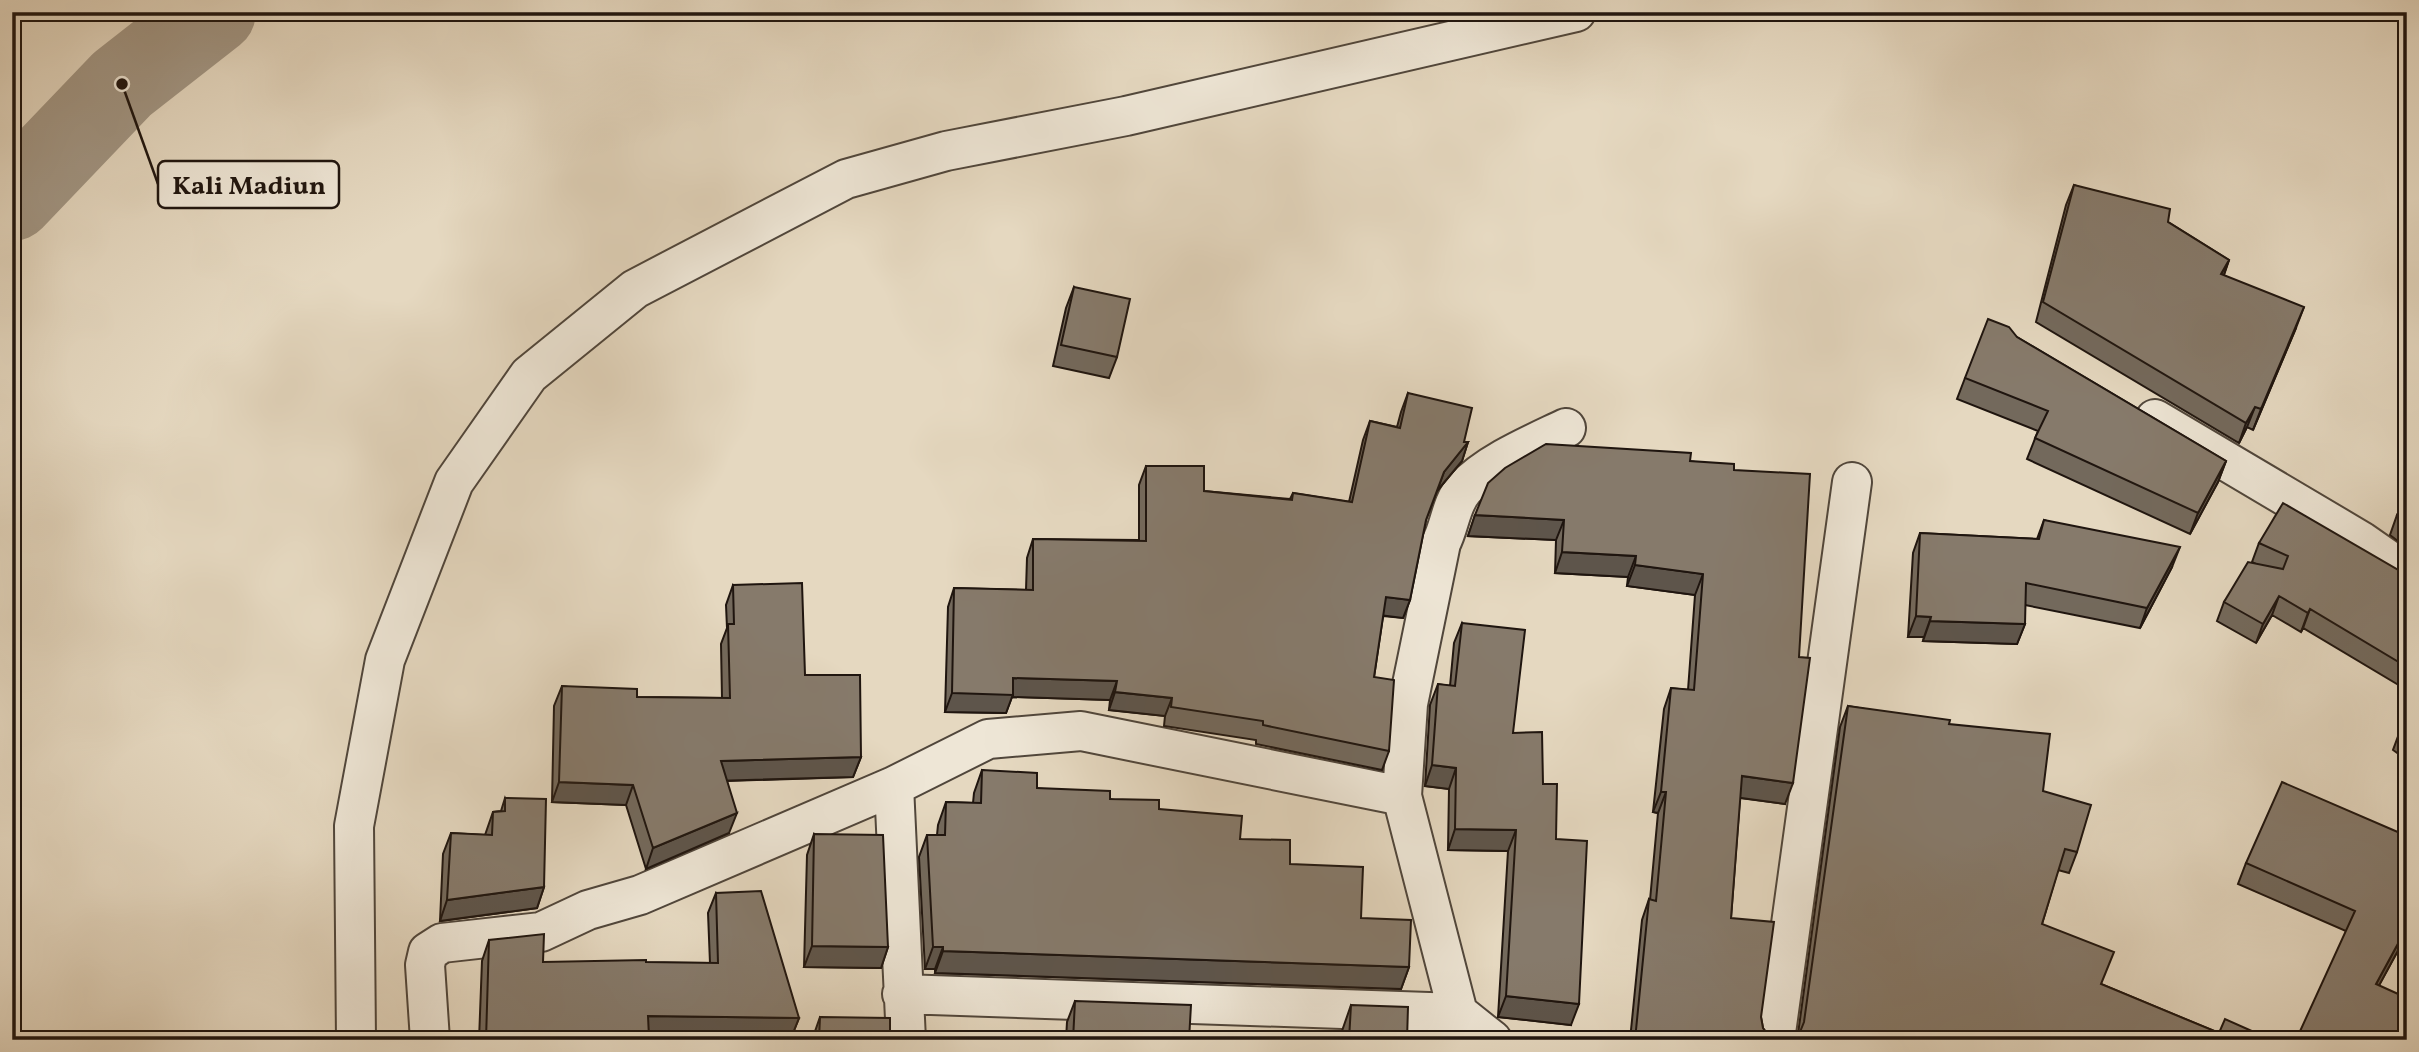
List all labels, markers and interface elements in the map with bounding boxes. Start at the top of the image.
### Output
callout: Kali Madiun [158,161,339,208]
text: Kali Madiun [172,169,326,205]

